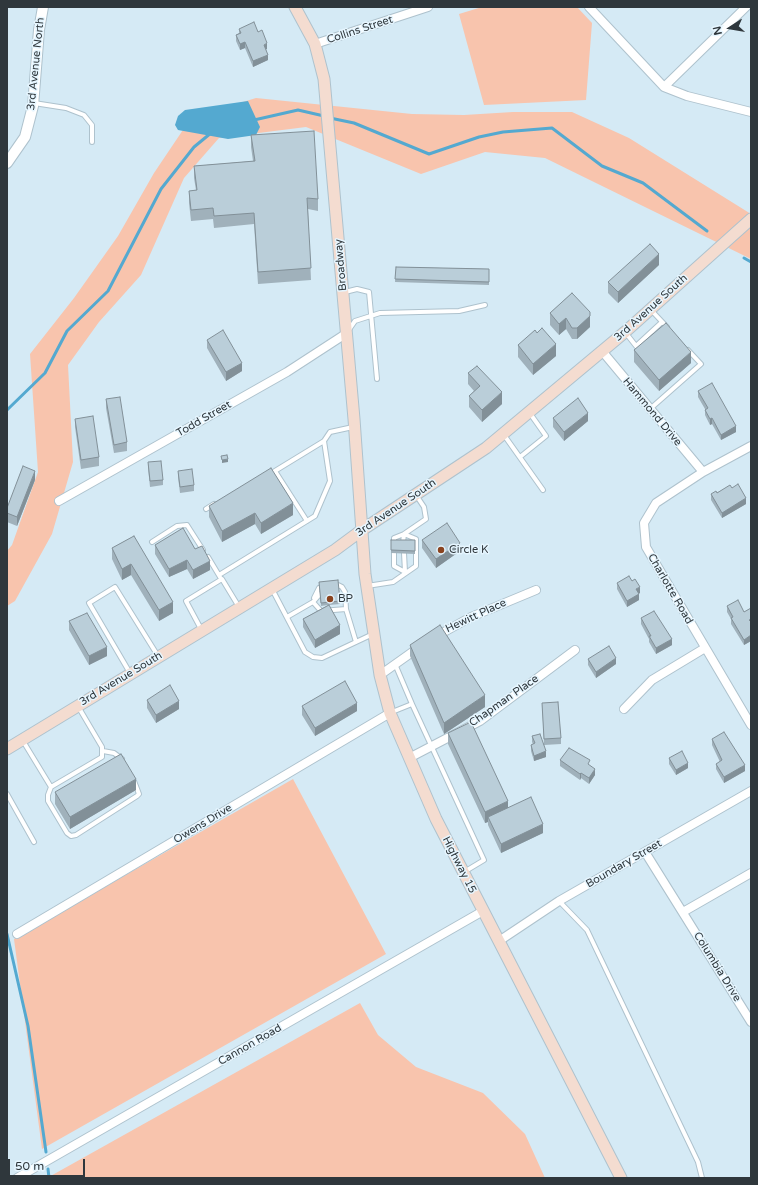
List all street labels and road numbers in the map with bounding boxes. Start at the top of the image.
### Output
street label: Collins Street [325,13,395,47]
street label: 3rd Avenue North [25,17,47,111]
street label: Broadway [332,239,350,291]
street label: 3rd Avenue South [612,272,690,344]
street label: Hammond Drive [620,375,684,449]
street label: Todd Street [174,398,234,440]
street label: 3rd Avenue South [353,476,439,540]
street label: Charlotte Road [644,551,696,627]
street label: Hewitt Place [444,596,508,636]
street label: 3rd Avenue South [77,649,165,709]
street label: Chapman Place [467,672,541,730]
street label: Owens Drive [171,801,235,847]
street label: Highway 15 [439,834,479,896]
street label: Boundary Street [584,837,664,891]
street label: Columbia Drive [690,930,744,1004]
street label: Cannon Road [216,1022,284,1068]

